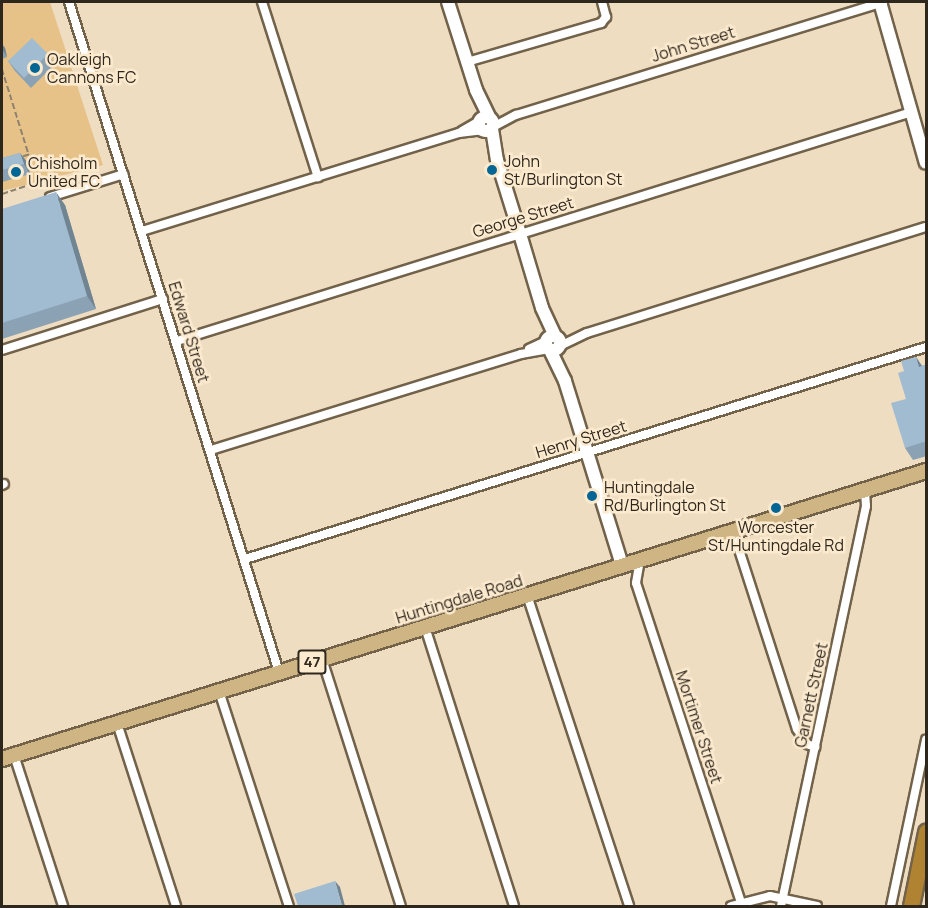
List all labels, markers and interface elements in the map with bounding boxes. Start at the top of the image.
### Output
street label: John Street [649,22,737,66]
place label: Oakleigh Cannons FC [47,49,136,87]
marker: Oakleigh Cannons FC [28,61,42,75]
place label: John St/Burlington St [504,151,623,189]
place label: Chisholm United FC [28,153,100,191]
marker: John St/Burlington St [485,163,499,177]
marker: Chisholm United FC [9,165,23,179]
street label: George Street [470,193,576,241]
street label: Edward Street [165,279,213,385]
street label: Henry Street [533,416,629,462]
place label: Huntingdale Rd/Burlington St [604,477,726,515]
marker: Huntingdale Rd/Burlington St [585,489,599,503]
marker: Worcester St/Huntingdale Rd [769,501,783,515]
place label: Worcester St/Huntingdale Rd [708,517,844,555]
street label: Huntingdale Road [393,571,525,627]
street label: Garnett Street [791,641,831,749]
road number: 47 [297,650,327,674]
street label: Mortimer Street [672,668,726,786]

